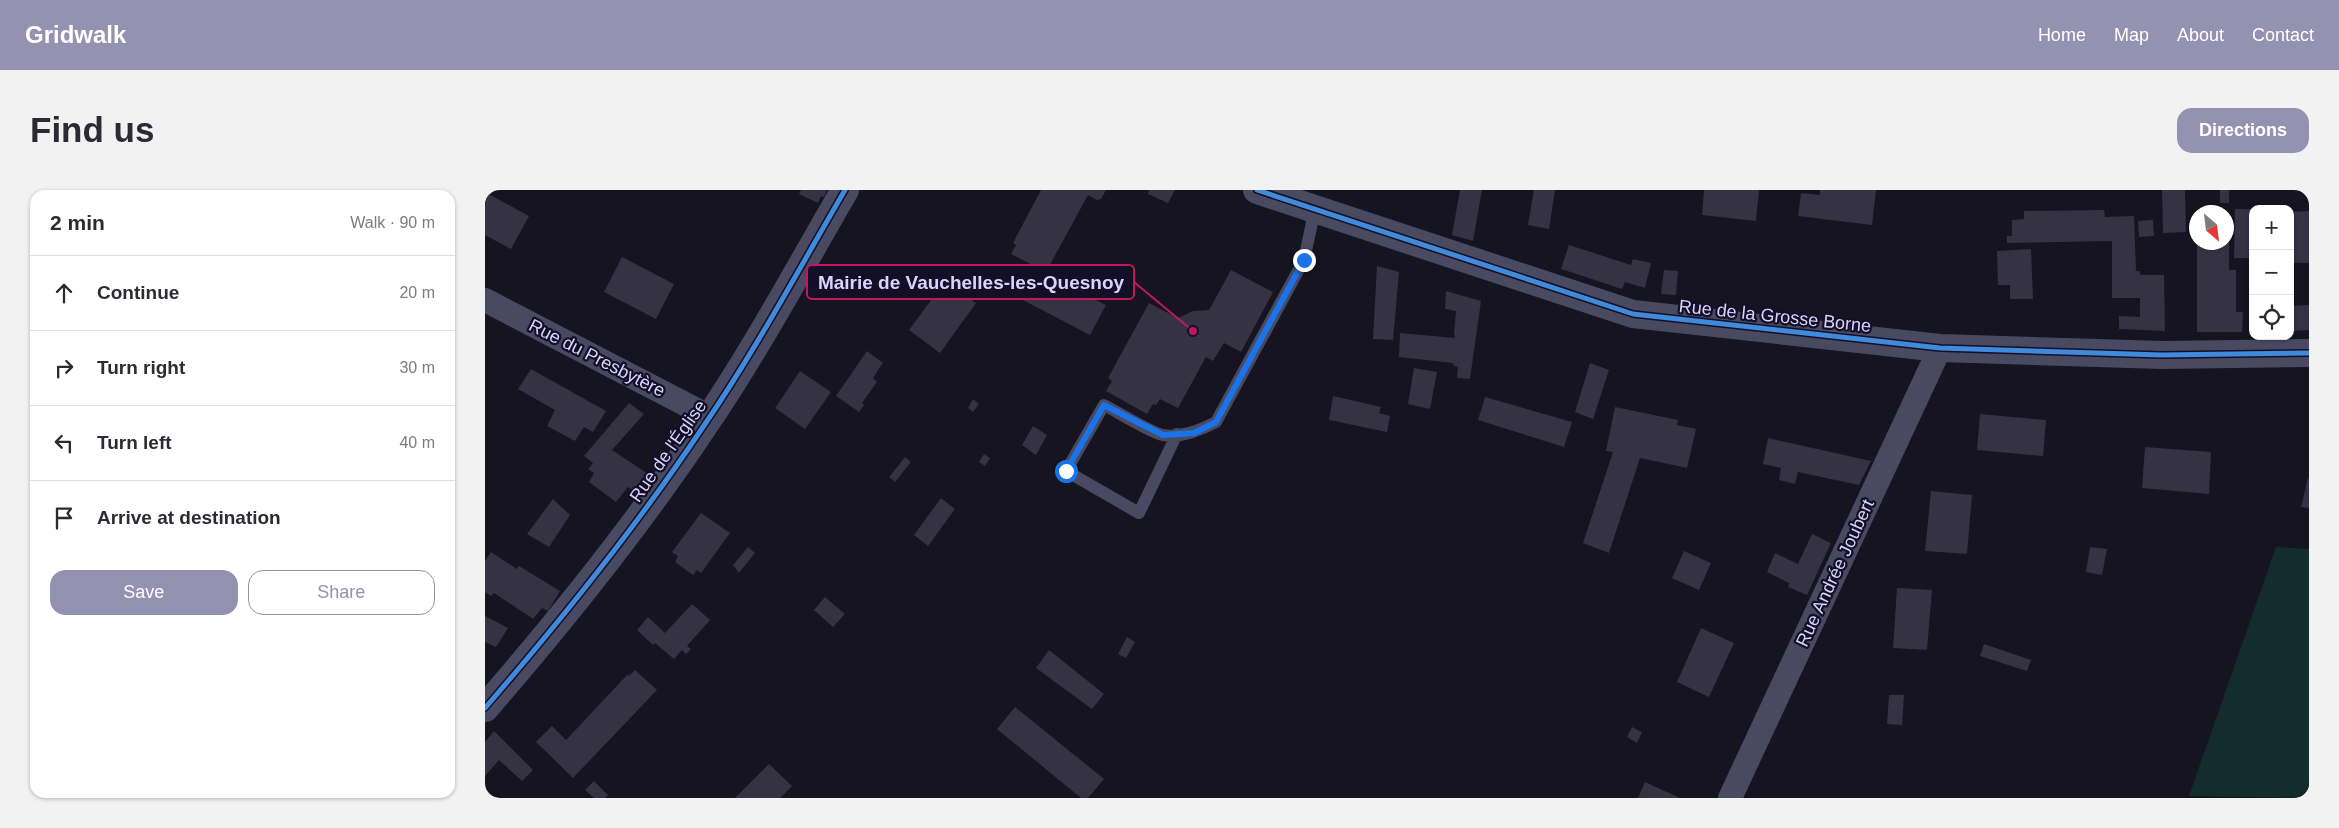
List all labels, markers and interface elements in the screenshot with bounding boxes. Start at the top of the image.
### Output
text: Gridwalk [25,21,126,48]
text: Home [2038,25,2086,45]
text: Map [2114,25,2149,45]
text: About [2177,25,2224,45]
text: Contact [2252,25,2314,45]
button: Directions [2177,108,2309,153]
text: Find us [30,110,154,149]
north arrow [2189,205,2234,250]
map controls [2249,205,2294,340]
button: + [2249,205,2294,250]
text: 2 min [50,211,105,234]
text: Walk · 90 m [350,214,435,231]
route end [1293,249,1316,272]
button: − [2249,250,2294,295]
callout: Mairie de Vauchelles-les-Quesnoy [807,265,1134,299]
text: Mairie de Vauchelles-les-Quesnoy [818,272,1125,293]
icon: ahead [50,279,78,307]
text: Continue [97,282,179,303]
text: 20 m [399,284,435,301]
button: locate [2249,295,2294,340]
street label: Rue de la Grosse Borne [1678,296,1872,336]
street label: Rue du Presbytère [526,315,668,401]
icon: right [50,354,78,382]
text: Turn right [97,357,185,378]
text: 30 m [399,359,435,376]
street label: Rue de l'Église [626,396,710,506]
icon: left [50,429,78,457]
text: Turn left [97,432,172,453]
text: 40 m [399,434,435,451]
route start [1055,460,1078,483]
street label: Rue Andrée Joubert [1792,496,1878,650]
icon: arrive [50,504,78,532]
text: Arrive at destination [97,507,281,528]
button: Save [50,570,238,615]
button: Share [248,570,435,615]

